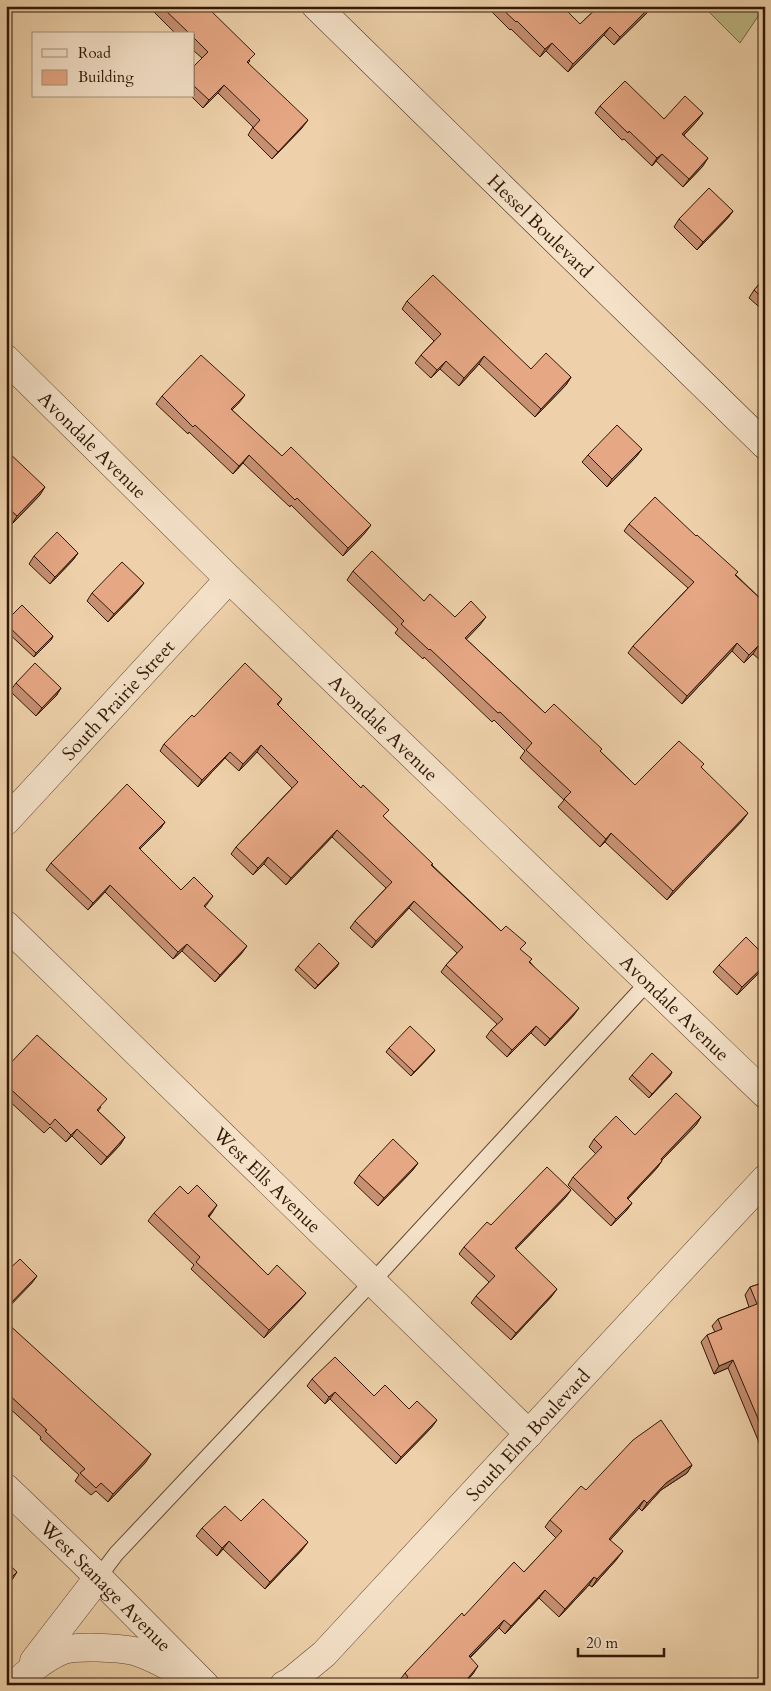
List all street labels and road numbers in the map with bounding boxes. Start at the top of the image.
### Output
street label: Hessel Boulevard [481,169,598,284]
street label: Avondale Avenue [32,386,152,505]
street label: South Prairie Street [56,634,181,766]
street label: Avondale Avenue [323,670,444,787]
street label: Avondale Avenue [614,950,735,1067]
street label: West Ells Avenue [206,1121,327,1239]
street label: South Elm Boulevard [460,1364,596,1507]
street label: West Stanage Avenue [33,1515,177,1658]

